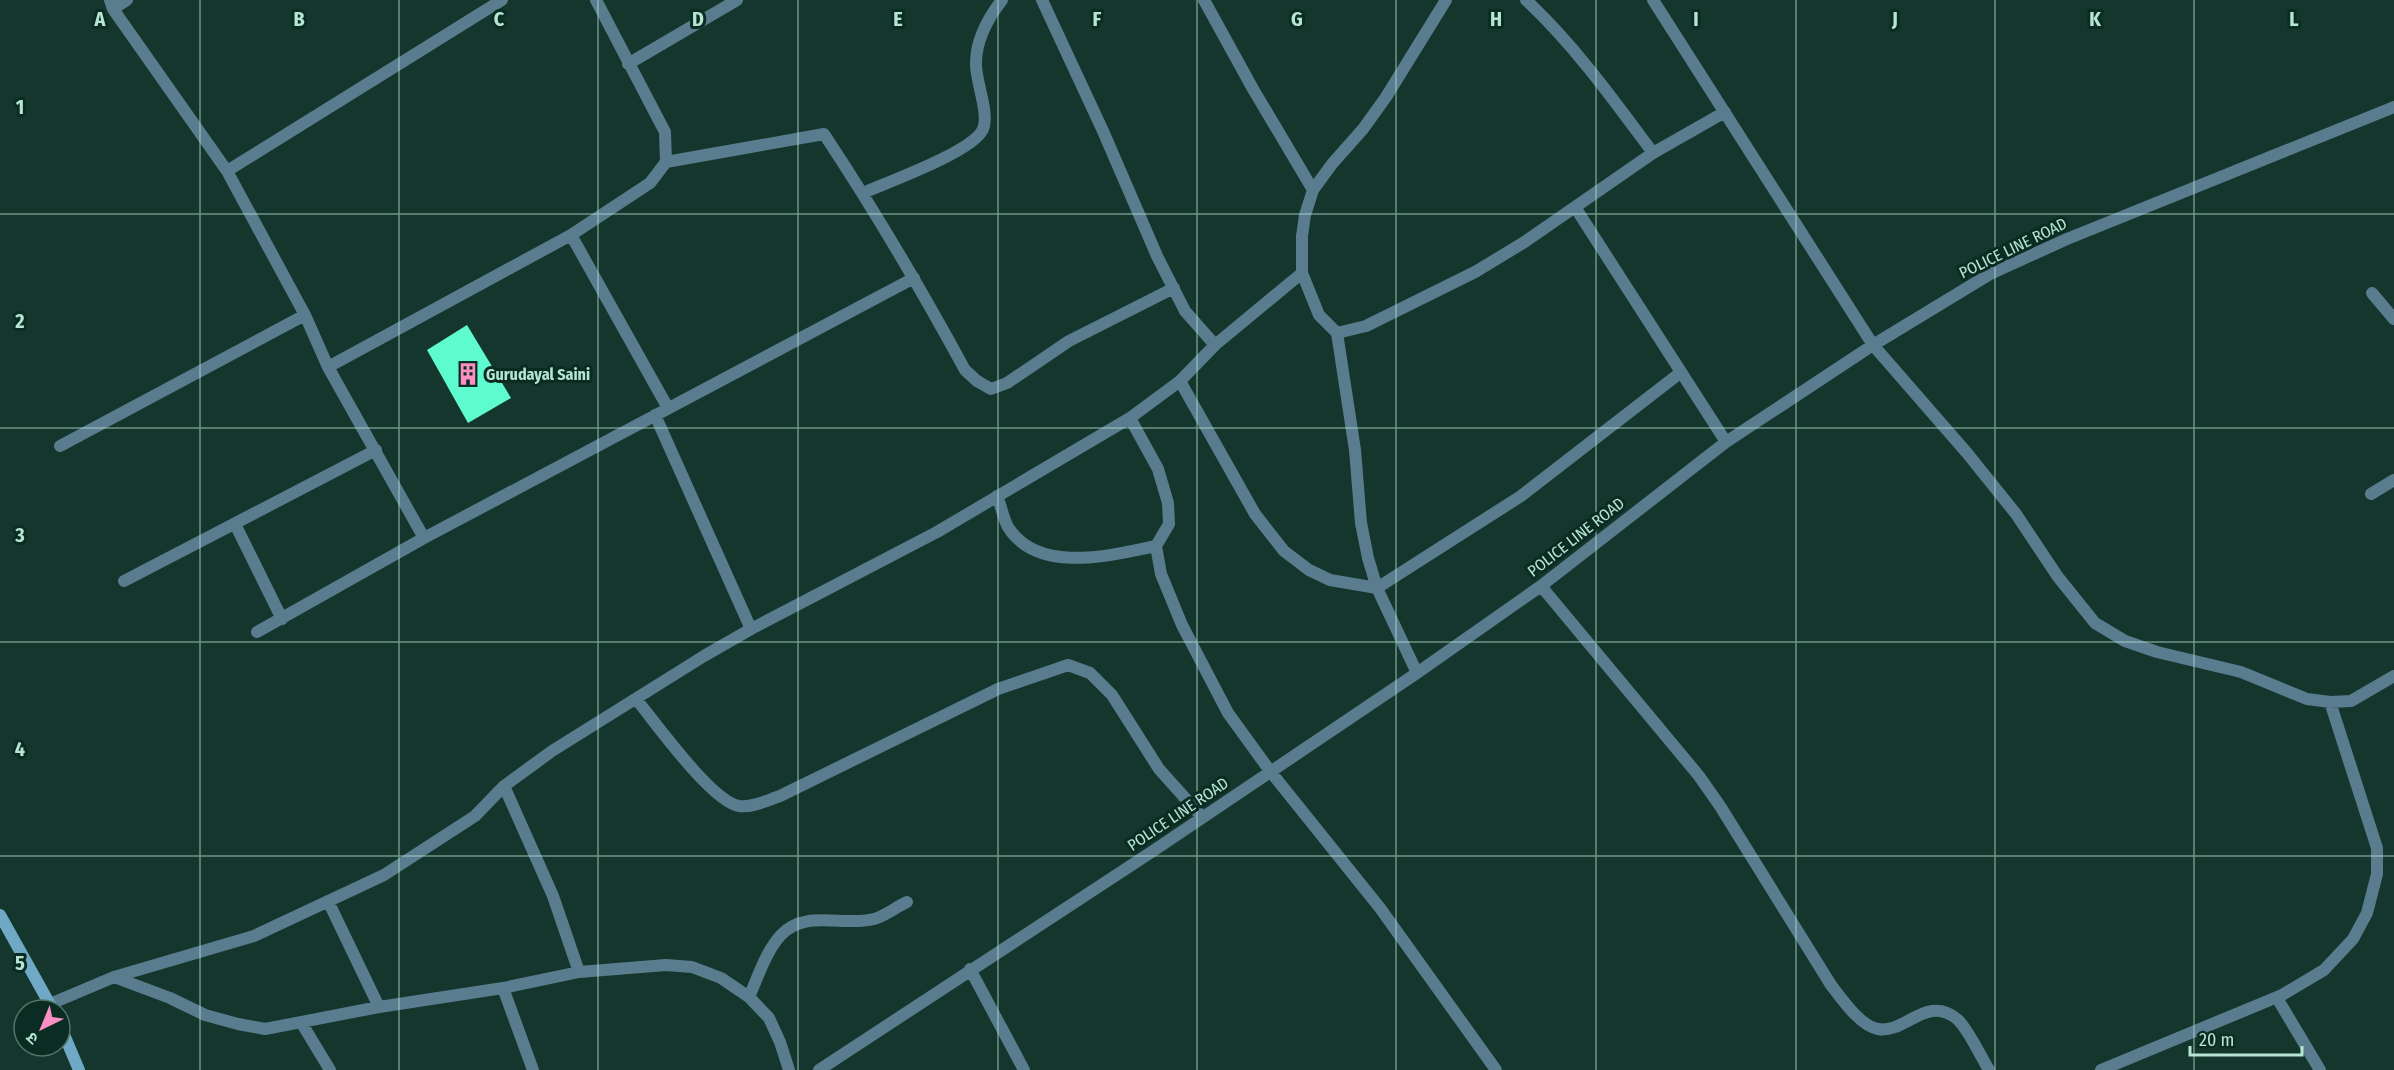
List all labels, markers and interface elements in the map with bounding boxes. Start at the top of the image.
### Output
text: A [94,7,107,31]
text: B [293,7,305,31]
text: C [494,7,505,31]
text: D [692,7,704,31]
text: E [893,7,903,31]
text: F [1093,7,1102,31]
text: G [1291,7,1303,31]
text: H [1490,7,1502,31]
text: I [1693,7,1699,31]
text: J [1891,7,1898,31]
text: K [2089,7,2101,31]
text: L [2289,7,2299,31]
text: 1 [16,95,24,119]
street label: POLICE LINE ROAD [1956,214,2070,282]
text: 2 [14,309,25,333]
building icon: Gurudayal Saini [455,361,481,387]
place label: Gurudayal Saini [486,365,590,384]
street label: POLICE LINE ROAD [1524,493,1628,581]
text: 3 [14,523,25,547]
text: 4 [15,737,25,761]
street label: POLICE LINE ROAD [1124,773,1232,855]
text: 5 [15,951,25,975]
north arrow [12,998,72,1058]
scale bar [2190,1019,2302,1057]
text: उ [22,1028,42,1049]
text: 20 m [2199,1029,2234,1051]

